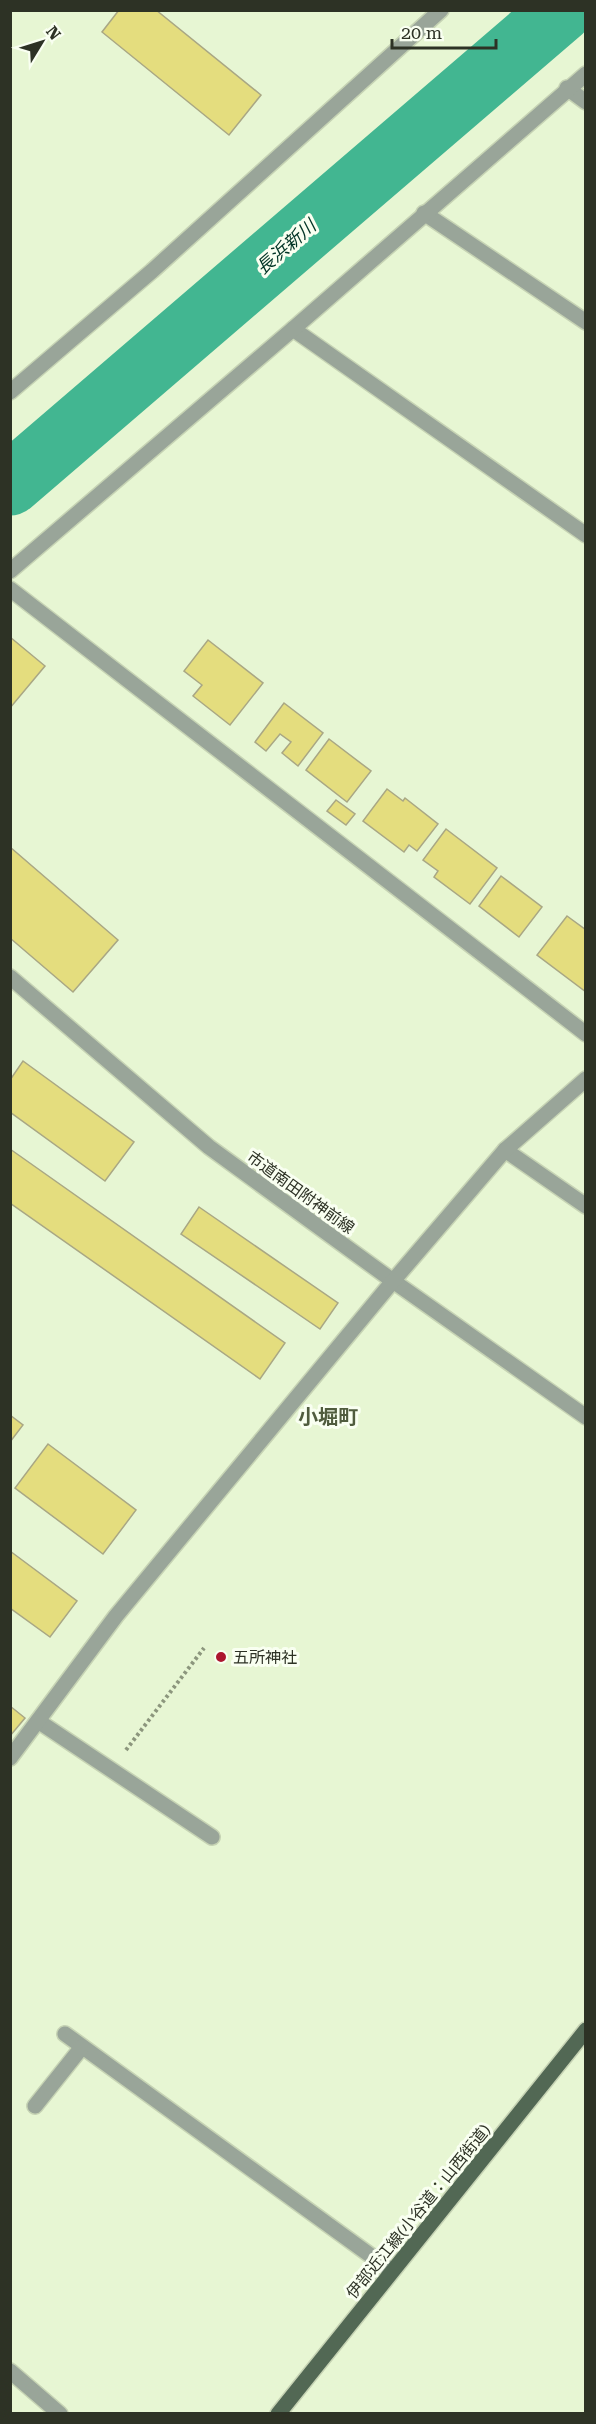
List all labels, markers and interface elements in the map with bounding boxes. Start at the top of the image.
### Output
north arrow [12,12,72,72]
scale bar [392,12,496,50]
text: N [42,22,65,44]
text: 20 m [401,22,442,43]
water label: 長浜新川 [252,214,321,278]
street label: 市道南田附神前線 [243,1147,358,1238]
district label: 小堀町 [298,1405,358,1429]
place label: 五所神社 [233,1648,297,1667]
marker: 五所神社 [214,1650,228,1664]
street label: 伊部近江線(小谷道：山西街道) [342,2120,495,2302]

